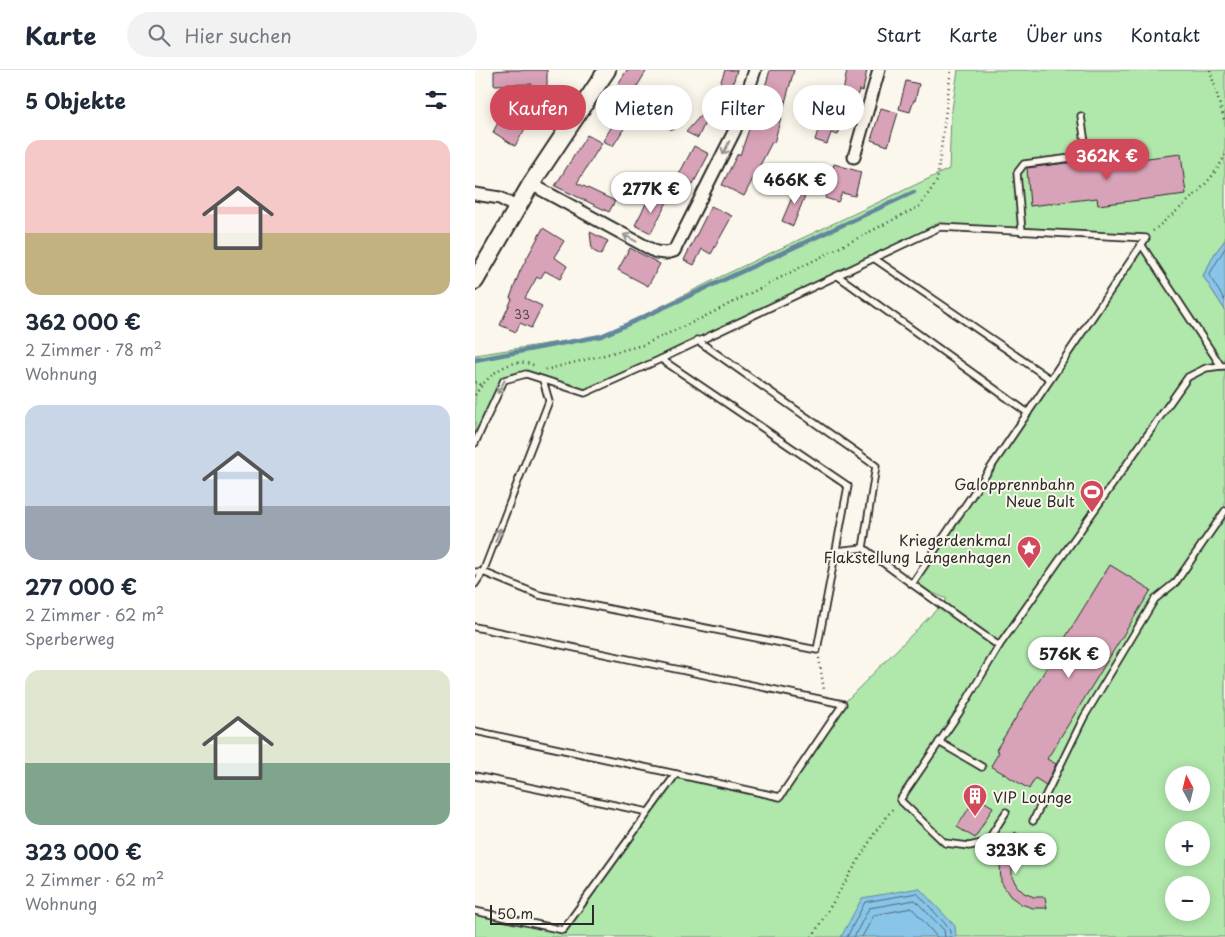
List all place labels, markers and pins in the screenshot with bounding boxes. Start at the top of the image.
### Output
pin: 362K € [1066,138,1148,181]
pin: 466K € [754,162,836,205]
pin: 277K € [610,172,692,214]
place label: Galopprennbahn Neue Bult [954,472,1075,512]
sports icon: Galopprennbahn Neue Bult [1079,479,1105,513]
place label: Kriegerdenkmal Flakstellung Langenhagen [824,528,1011,568]
place icon: Kriegerdenkmal Flakstellung Langenhagen [1016,535,1042,569]
pin: 576K € [1028,636,1110,679]
building icon: VIP Lounge [962,783,988,817]
place label: VIP Lounge [993,785,1072,808]
pin: 323K € [975,832,1057,875]

